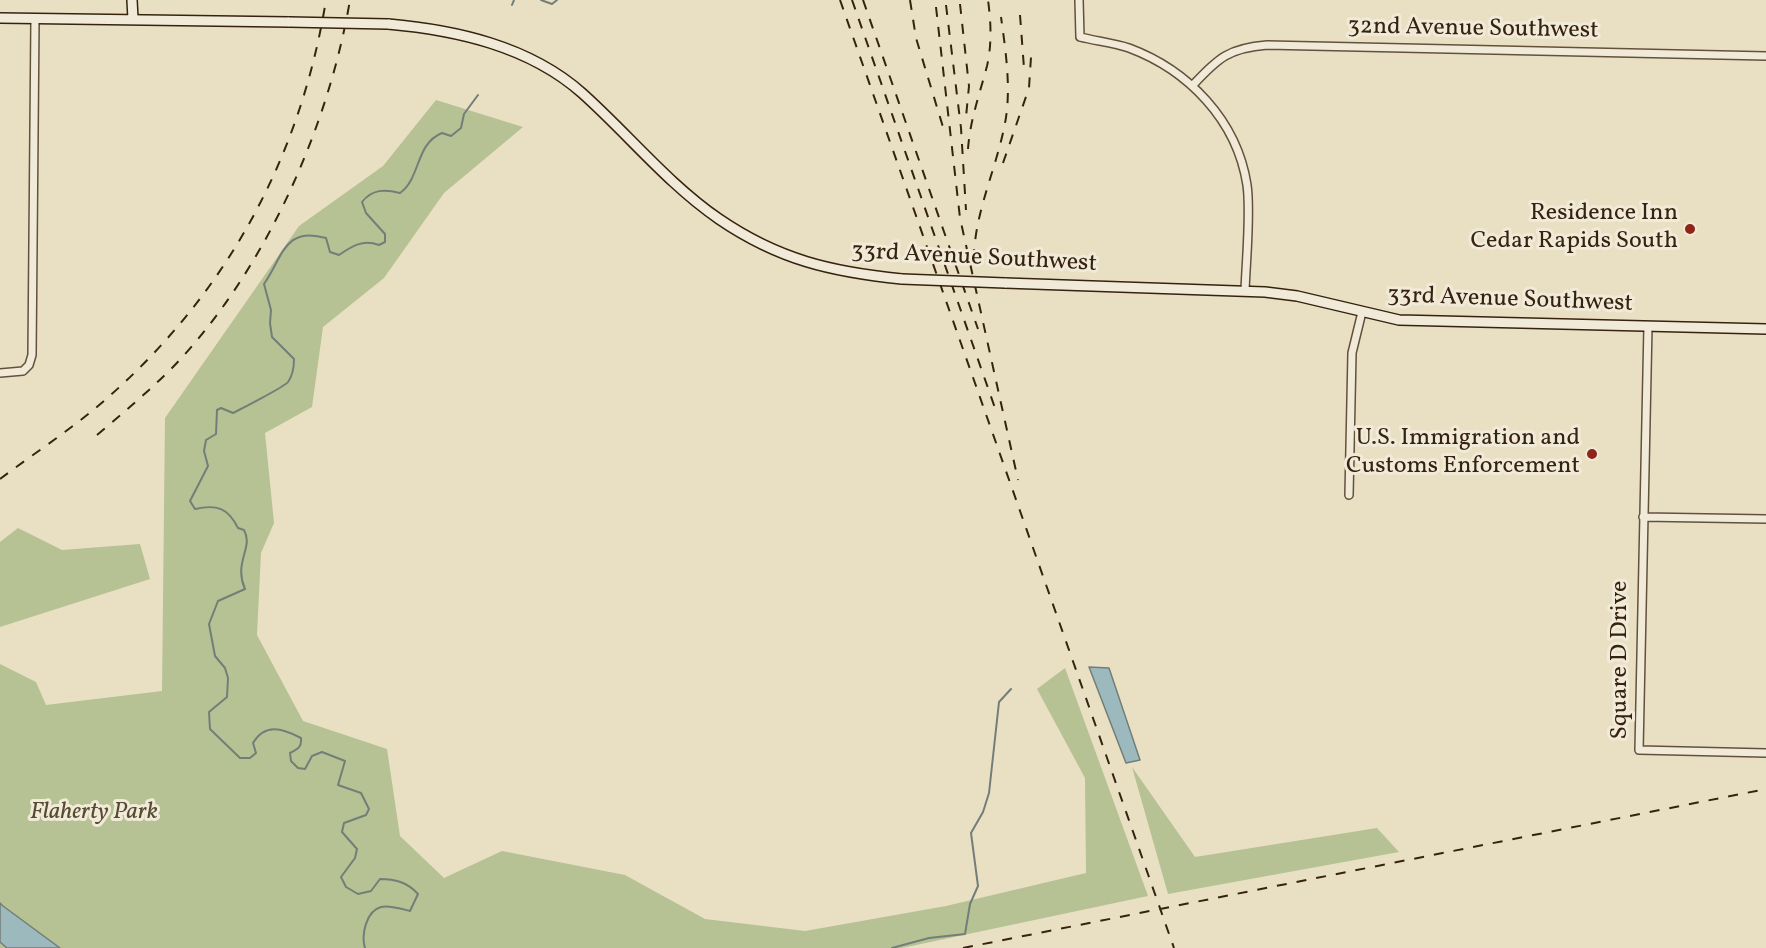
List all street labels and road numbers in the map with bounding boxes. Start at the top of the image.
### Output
street label: 32nd Avenue Southwest [1347,13,1599,47]
street label: 33rd Avenue Southwest [850,238,1098,280]
street label: 33rd Avenue Southwest [1387,282,1633,320]
street label: Square D Drive [1608,581,1636,739]

